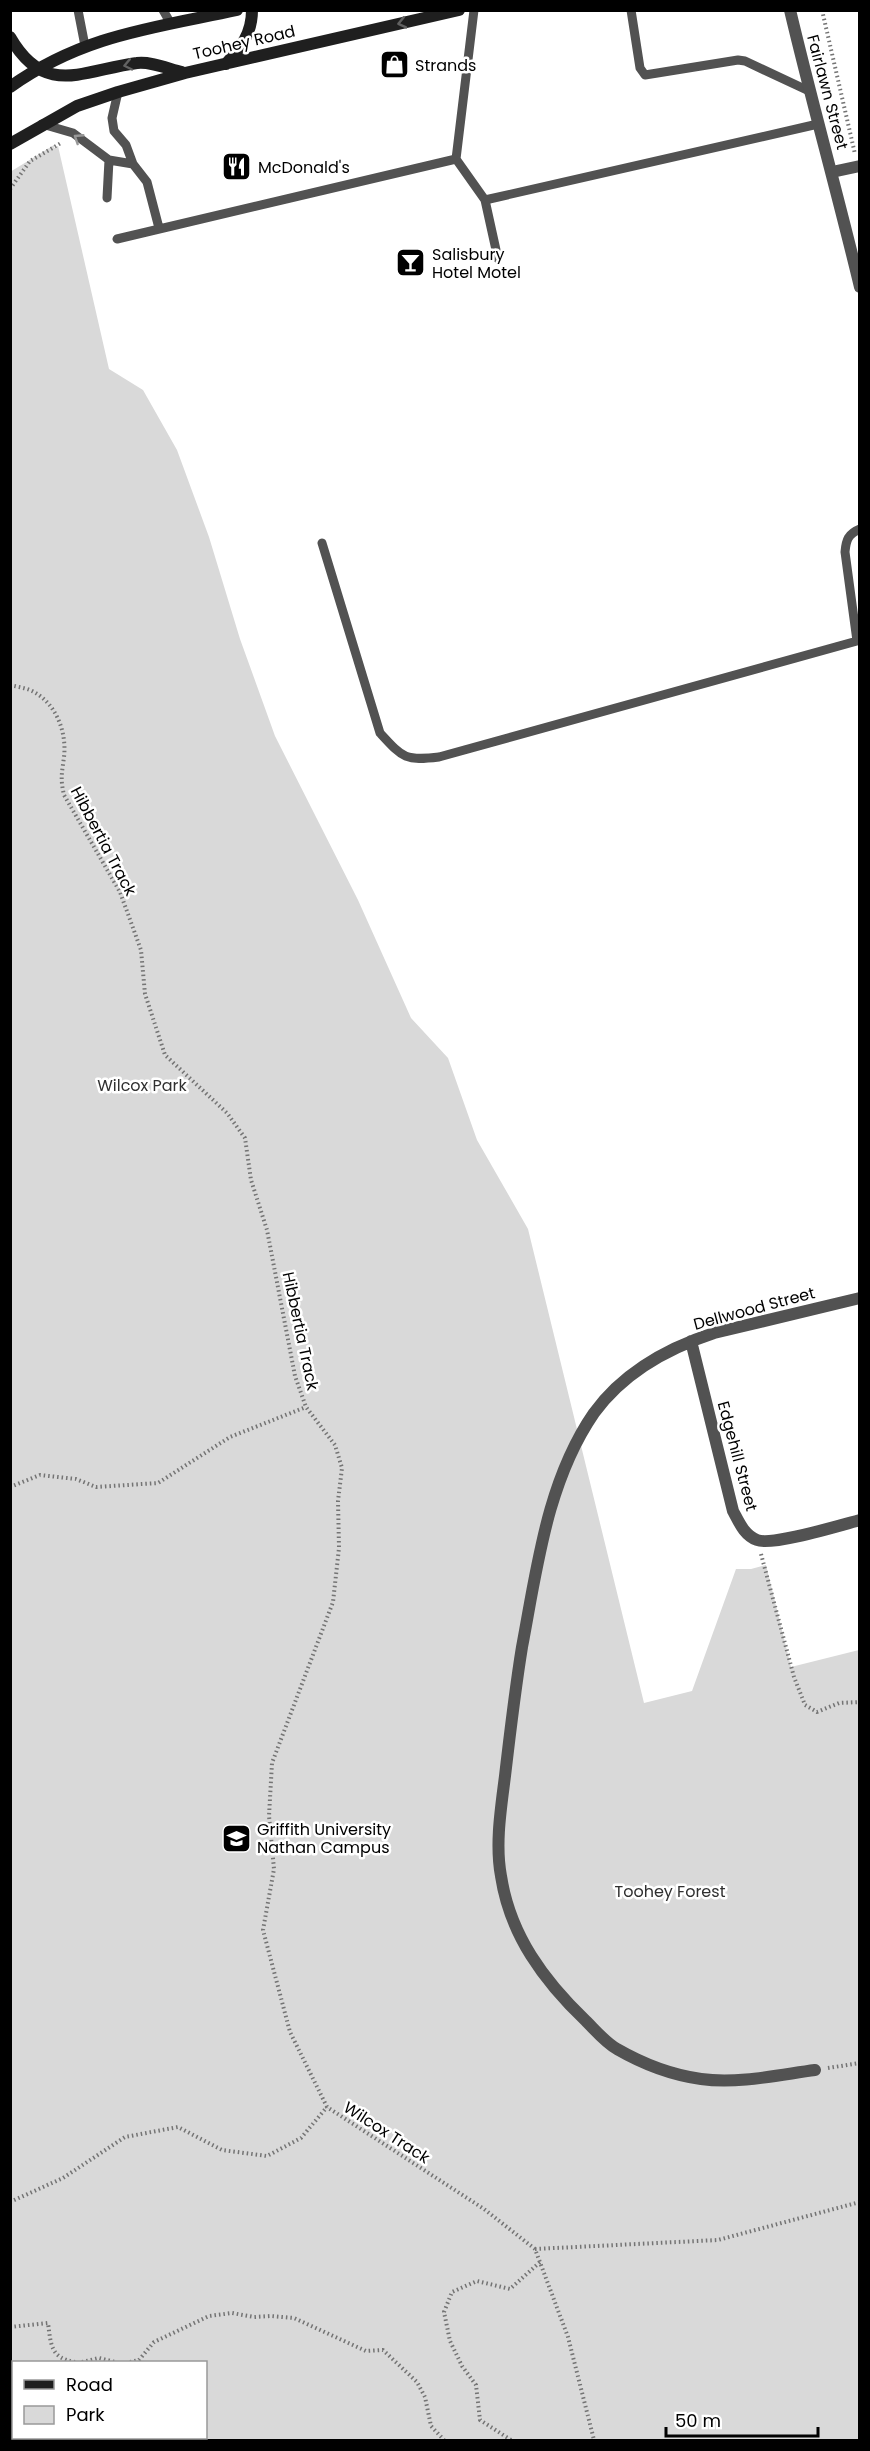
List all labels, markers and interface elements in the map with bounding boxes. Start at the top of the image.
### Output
one-way arrow [397,16,407,29]
street label: Toohey Road [191,20,297,65]
street label: Fairlawn Street [801,32,854,152]
shop icon: Strands [378,49,410,81]
place label: Strands [415,54,476,77]
one-way arrow [123,58,133,71]
one-way arrow [74,133,84,145]
restaurant icon: McDonald's [221,151,253,183]
place label: McDonald's [258,156,350,179]
place label: Salisbury Hotel Motel [432,243,521,284]
bar icon: Salisbury Hotel Motel [395,247,427,279]
street label: Hibbertia Track [65,783,142,901]
park label: Wilcox Park [97,1074,188,1097]
street label: Hibbertia Track [277,1270,324,1393]
street label: Dellwood Street [691,1281,817,1336]
street label: Edgehill Street [712,1399,763,1514]
place label: Griffith University Nathan Campus [257,1818,391,1859]
school or university icon: Griffith University Nathan Campus [220,1822,252,1854]
park label: Toohey Forest [615,1880,726,1903]
street label: Wilcox Track [339,2096,435,2169]
legend [12,2361,207,2439]
text: Road [66,2372,113,2397]
scale bar [666,2400,818,2438]
text: Park [66,2402,105,2427]
text: 50 m [675,2408,721,2433]

